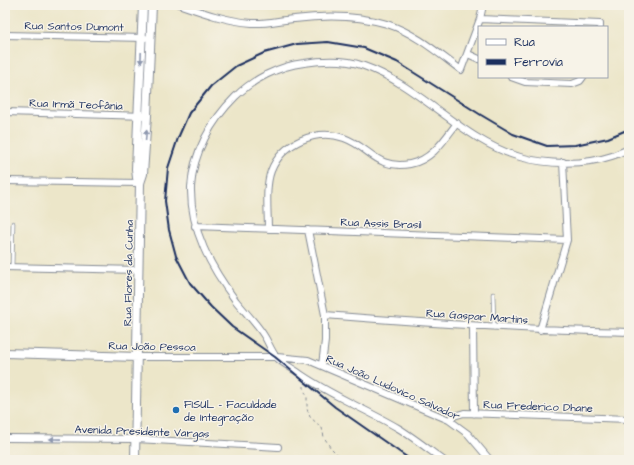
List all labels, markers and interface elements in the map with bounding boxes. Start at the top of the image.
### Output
street label: Rua Santos Dumont [24,18,124,35]
legend [478,26,608,78]
text: Rua [514,34,535,51]
one-way arrow [138,52,144,65]
text: Ferrovia [514,54,563,71]
street label: Rua Irmã Teofânia [29,95,123,114]
one-way arrow [142,129,149,141]
street label: Rua Assis Brasil [340,215,422,232]
street label: Rua Flores da Cunha [120,219,137,326]
street label: Rua Gaspar Martins [425,305,529,328]
street label: Rua João Pessoa [108,338,196,355]
street label: Rua João Ludovico Salvador [323,351,462,424]
place label: FISUL - Faculdade de Integração [184,397,277,426]
street label: Rua Frederico Dhane [483,397,593,416]
marker: FISUL - Faculdade de Integração [171,405,181,415]
street label: Avenida Presidente Vargas [74,422,210,442]
one-way arrow [48,436,61,442]

